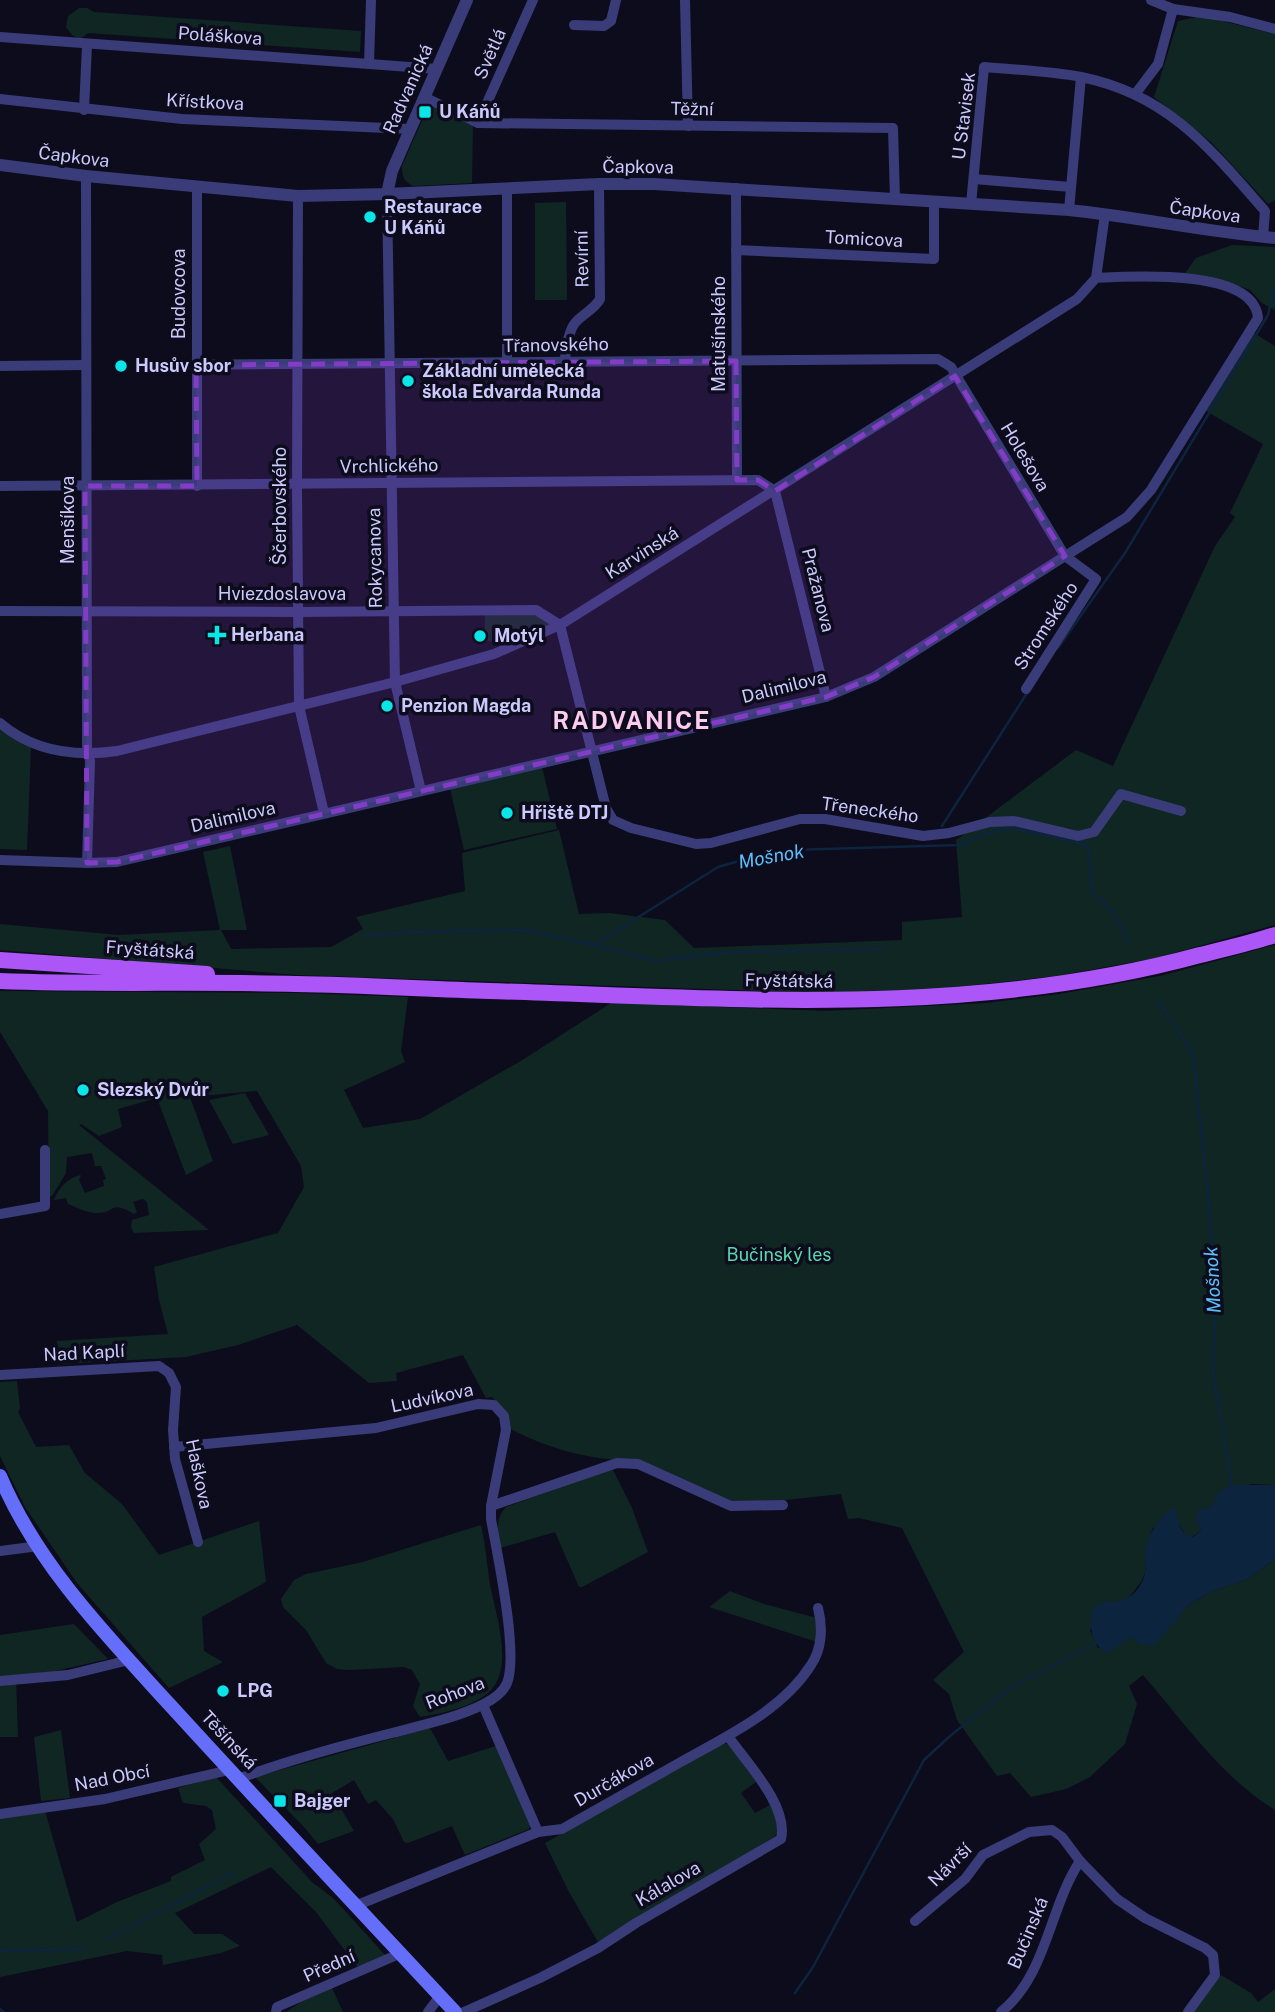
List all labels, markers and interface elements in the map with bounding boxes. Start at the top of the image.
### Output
street label: Poláškova [177,22,263,49]
street label: Světlá [469,25,510,82]
street label: Radvanická [378,41,437,137]
street label: U Stavisek [948,71,979,161]
street label: Křístkova [165,89,245,114]
street label: Těžní [670,98,714,119]
place label: U Káňů [439,101,500,122]
marker: U Káňů [417,104,433,120]
street label: Čapkova [37,142,111,171]
street label: Čapkova [602,155,674,178]
place label: Restaurace U Káňů [384,196,482,238]
street label: Čapkova [1168,196,1242,227]
marker: Restaurace U Káňů [362,209,378,225]
street label: Tomicova [824,226,904,251]
street label: Revírní [570,230,592,288]
street label: Budovcova [168,249,189,339]
street label: Matušínského [708,276,729,392]
street label: Třanovského [503,333,609,356]
place label: Husův sbor [135,355,232,376]
marker: Husův sbor [113,358,129,374]
place label: Základní umělecká škola Edvarda Runda [422,360,601,402]
marker: Základní umělecká škola Edvarda Runda [400,373,416,389]
street label: Holešova [997,418,1054,495]
street label: Ščerbovského [269,447,290,565]
street label: Vrchlického [339,454,439,477]
street label: Menšíkova [57,476,78,564]
street label: Rokycanova [363,507,386,609]
street label: Karvinská [601,522,682,583]
street label: Pražanova [798,546,839,634]
street label: Stromského [1009,578,1082,674]
street label: Hviezdoslavova [218,583,346,604]
place label: Herbana [231,624,304,645]
place label: Motýl [494,625,544,646]
marker: Herbana [209,627,225,643]
marker: Motýl [472,628,488,644]
street label: Dalimilova [739,666,828,707]
place label: Penzion Magda [401,695,531,716]
marker: Penzion Magda [379,698,395,714]
district label: RADVANICE [552,706,712,734]
street label: Třeneckého [820,792,920,827]
street label: Dalimilova [188,797,277,836]
place label: Hřiště DTJ [521,802,608,823]
marker: Hřiště DTJ [499,805,515,821]
water label: Mošnok [736,839,806,873]
street label: Fryštátská [105,936,195,963]
street label: Fryštátská [744,969,834,992]
place label: Slezský Dvůr [97,1079,209,1100]
marker: Slezský Dvůr [75,1082,91,1098]
park label: Bučinský les [727,1244,831,1265]
water label: Mošnok [1199,1245,1225,1314]
street label: Nad Kaplí [43,1340,126,1365]
street label: Ludvíkova [389,1379,475,1416]
street label: Haškova [182,1437,217,1511]
street label: Rohova [422,1672,487,1713]
place label: LPG [237,1680,273,1701]
marker: LPG [215,1683,231,1699]
street label: Těšínská [197,1706,262,1773]
street label: Durčákova [570,1748,657,1811]
street label: Nad Obcí [72,1760,152,1795]
place label: Bajger [294,1790,351,1811]
marker: Bajger [272,1793,288,1809]
street label: Návrší [924,1838,976,1891]
street label: Kálalova [632,1857,704,1910]
street label: Bučinská [1003,1894,1052,1972]
street label: Přední [300,1945,358,1986]

